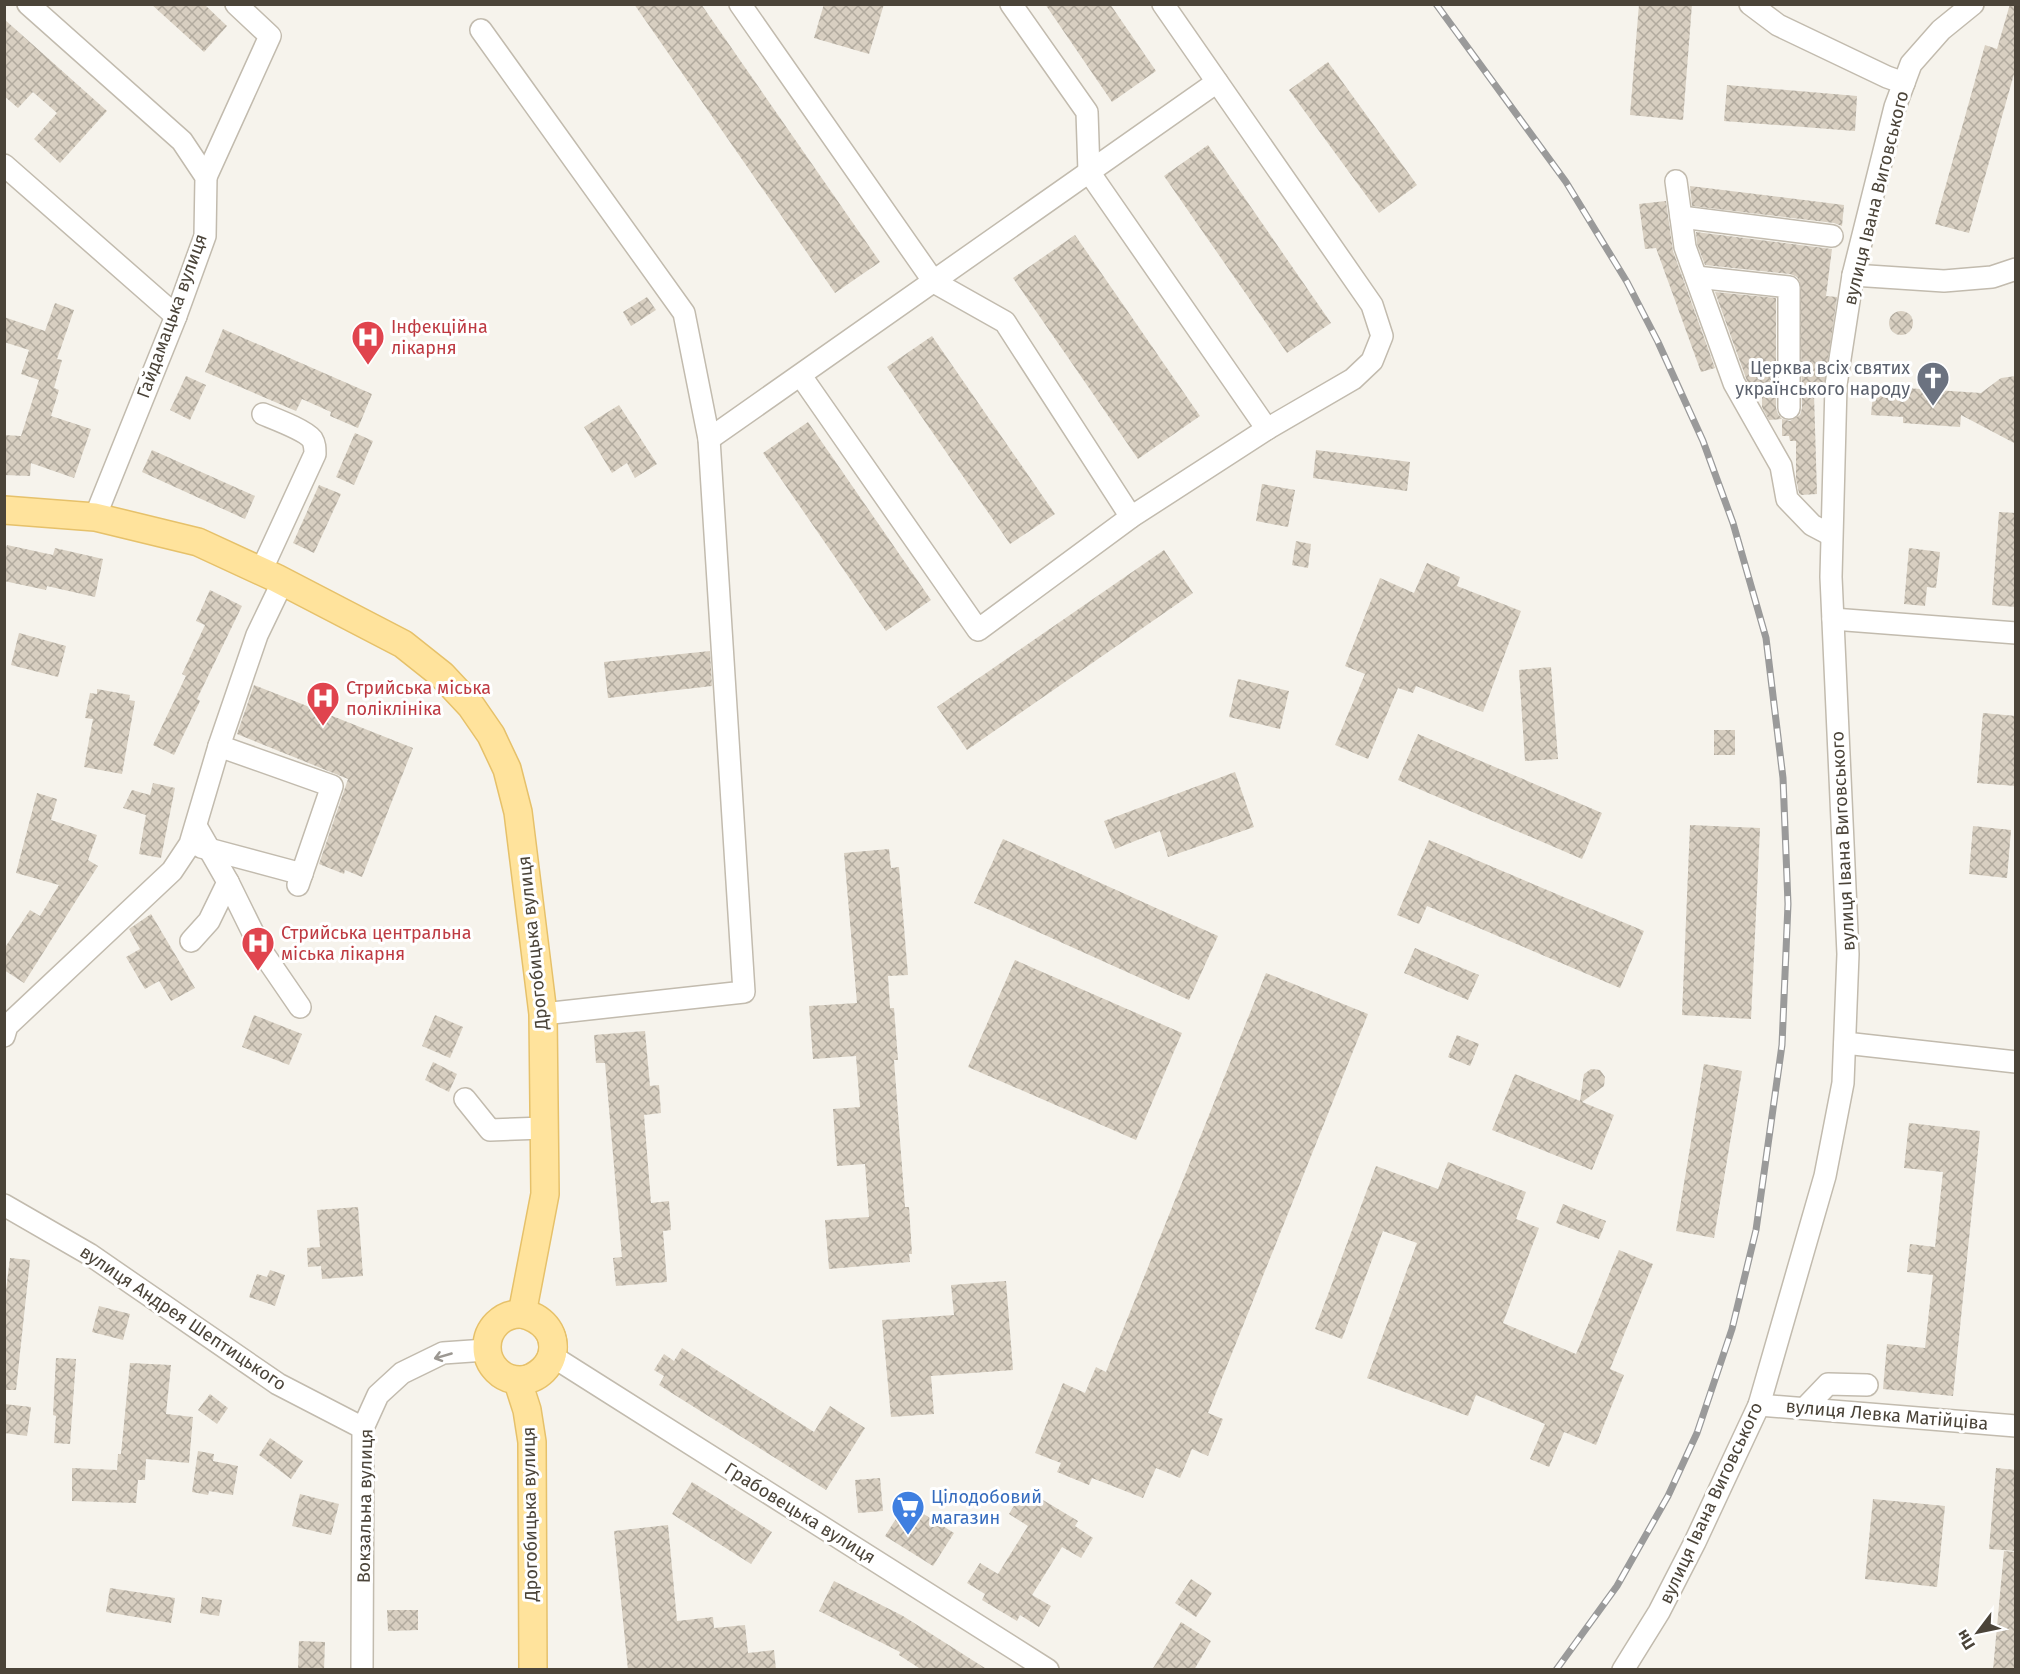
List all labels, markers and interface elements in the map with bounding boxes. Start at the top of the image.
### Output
street label: вулиця Івана Виговського [1839,88,1913,308]
street label: Гайдамацька вулиця [132,231,212,401]
place label: Інфекційна лікарня [391,316,488,359]
hospital icon: Інфекційна лікарня [350,319,386,366]
place label: Церква всіх святих українського народу [1735,357,1910,400]
church icon: Церква всіх святих українського народу [1915,360,1951,407]
place label: Стрийська міська поліклініка [346,677,491,720]
hospital icon: Стрийська міська поліклініка [305,680,341,727]
street label: вулиця Івана Виговського [1826,730,1860,952]
street label: Дрогобицька вулиця [513,855,553,1032]
place label: Стрийська центральна міська лікарня [281,922,472,965]
hospital icon: Стрийська центральна міська лікарня [240,925,276,972]
street label: вулиця Андрея Шептицького [76,1241,290,1395]
one-way arrow [434,1350,453,1362]
street label: вулиця Левка Матійціва [1785,1395,1989,1435]
street label: вулиця Івана Виговського [1654,1399,1768,1607]
street label: Дрогобицька вулиця [517,1426,543,1603]
street label: Вокзальна вулиця [353,1429,377,1583]
street label: Грабовецька вулиця [720,1458,880,1568]
place label: Цілодобовий магазин [931,1486,1042,1529]
supermarket icon: Цілодобовий магазин [890,1489,926,1536]
north arrow [1948,1602,2008,1662]
text: Пн [1952,1626,1979,1653]

